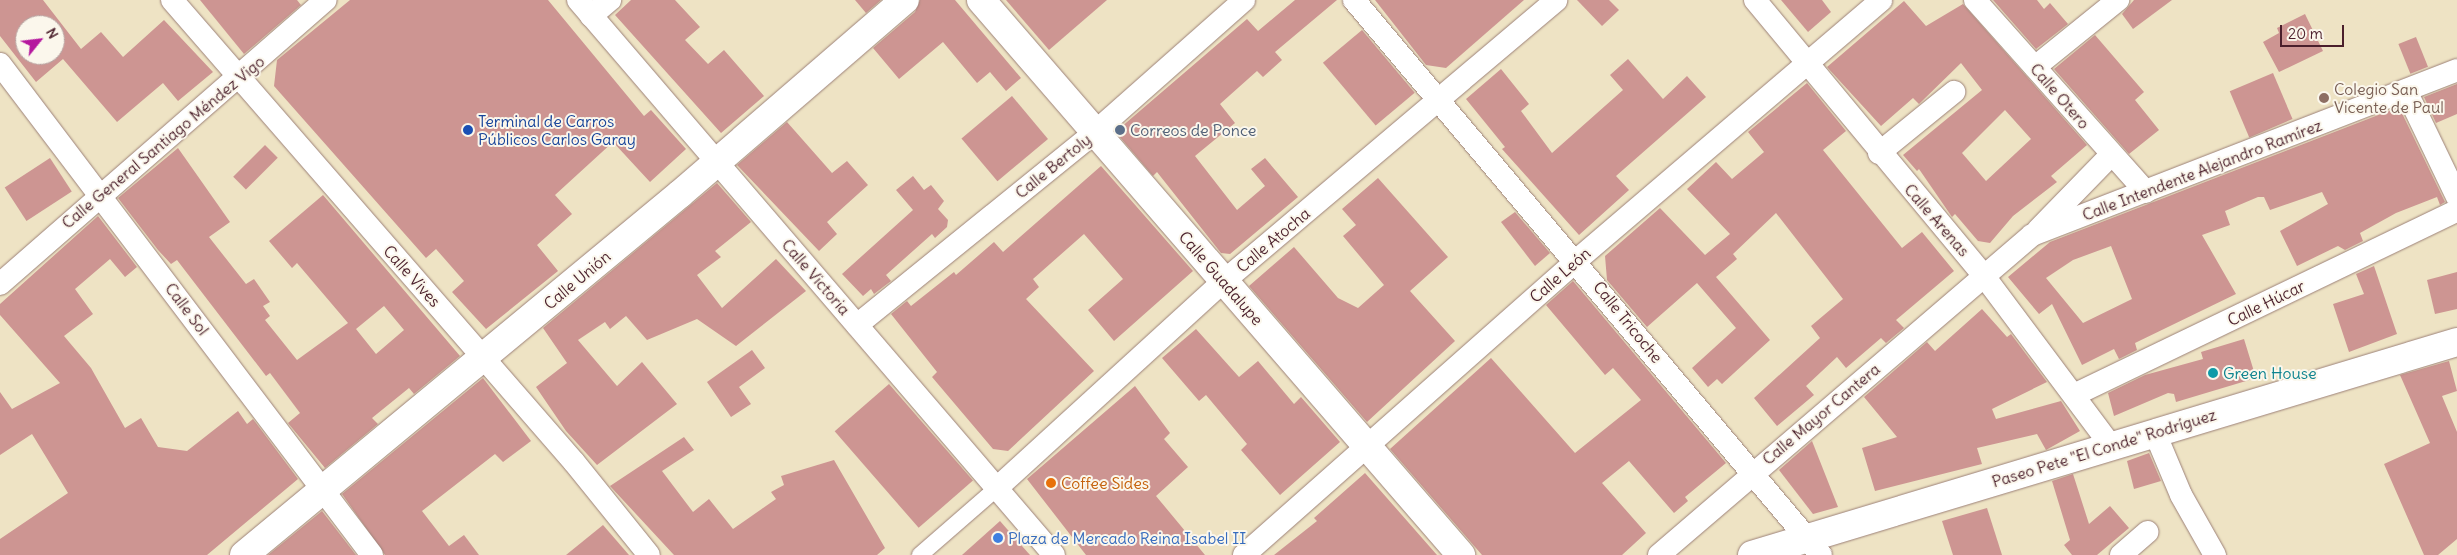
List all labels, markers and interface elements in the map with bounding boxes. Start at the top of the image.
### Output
north arrow [15,15,65,65]
scale bar [2282,15,2346,47]
text: 20 m [2288,24,2323,43]
text: N [42,25,62,42]
street label: Calle General Santiago Méndez Vigo [58,52,268,232]
street label: Calle Otero [2026,59,2094,133]
place label: Colegio San Vicente de Paul [2334,79,2444,117]
marker: Colegio San Vicente de Paul [2318,92,2330,104]
place label: Terminal de Carros Públicos Carlos Garay [478,111,636,149]
street label: Calle Intendente Alejandro Ramírez [2079,115,2325,225]
place label: Correos de Ponce [1130,120,1256,140]
marker: Terminal de Carros Públicos Carlos Garay [462,124,474,136]
marker: Correos de Ponce [1114,124,1126,136]
street label: Calle Bertoly [1011,130,1095,202]
street label: Calle Arenas [1900,180,1974,260]
street label: Calle Atocha [1232,204,1314,276]
street label: Calle Guadalupe [1175,227,1267,329]
street label: Calle Victoria [778,235,854,319]
street label: Calle Vives [379,241,445,311]
street label: Calle León [1526,243,1594,307]
street label: Calle Unión [540,247,614,313]
street label: Calle Húcar [2224,276,2308,330]
street label: Calle Tricoche [1589,277,1667,367]
street label: Calle Sol [161,279,213,339]
street label: Calle Mayor Cantera [1758,359,1884,469]
place label: Green House [2223,363,2317,383]
marker: Green House [2207,367,2219,379]
street label: Paseo Pete "El Conde" Rodríguez [1990,405,2218,491]
place label: Coffee Sides [1061,473,1149,493]
marker: Coffee Sides [1045,477,1057,489]
place label: Plaza de Mercado Reina Isabel II [1008,528,1246,548]
marker: Plaza de Mercado Reina Isabel II [992,532,1004,544]

